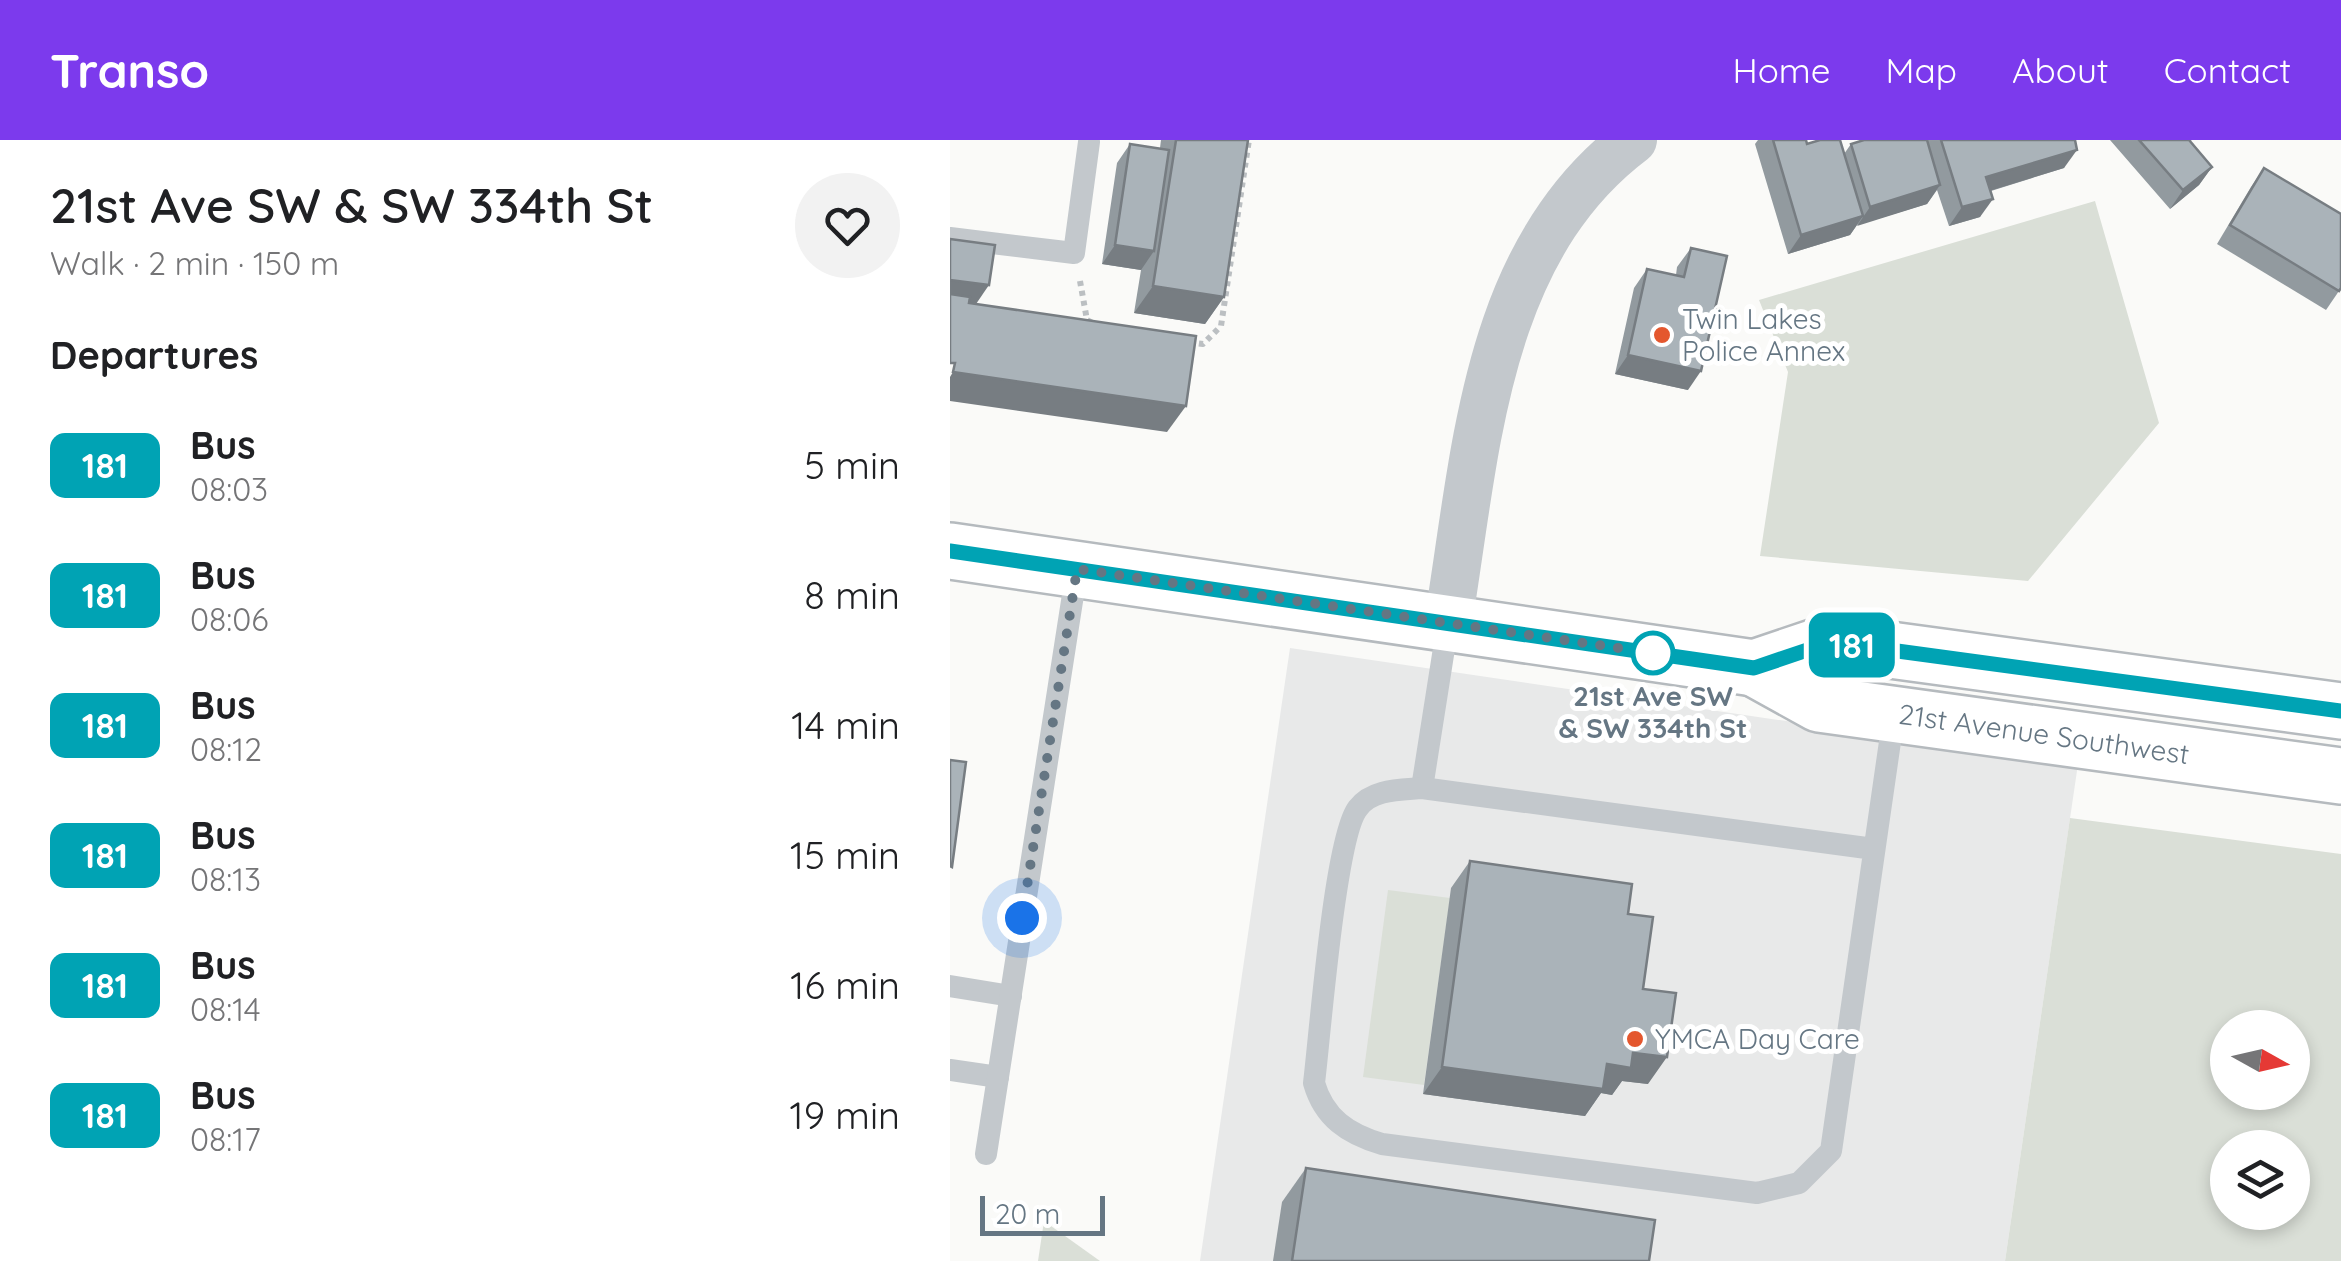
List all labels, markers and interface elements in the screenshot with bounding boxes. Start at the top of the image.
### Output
text: Transo [50,40,209,100]
text: Home [1733,48,1831,92]
text: Map [1886,48,1957,92]
text: About [2012,48,2109,92]
text: Contact [2164,48,2291,92]
button: heart [795,173,900,278]
text: 21st Ave SW & SW 334th St [50,175,653,235]
text: Walk · 2 min · 150 m [50,243,339,283]
place label: Twin Lakes Police Annex [1682,301,1845,368]
marker: Twin Lakes Police Annex [1651,324,1673,346]
text: Departures [50,331,258,379]
text: Bus [190,421,256,469]
text: 5 min [804,441,900,489]
text: 181 [82,443,128,487]
text: 08:03 [190,469,268,509]
text: Bus [190,551,256,599]
text: 8 min [804,571,900,619]
text: 181 [82,573,128,617]
text: 08:06 [190,599,269,639]
line badge: 181 [1794,612,1910,678]
text: 181 [1829,623,1875,667]
marker: 21st Ave SW & SW 334th St [1632,632,1674,674]
place label: 21st Ave SW & SW 334th St [1558,678,1748,745]
text: Bus [190,681,256,729]
street label: 21st Avenue Southwest [1897,696,2192,771]
text: 14 min [791,701,900,749]
text: 181 [82,703,128,747]
text: 08:12 [190,729,262,769]
text: Bus [190,811,256,859]
text: 15 min [790,831,900,879]
text: 181 [82,833,128,877]
text: 08:13 [190,859,261,899]
your location [997,893,1047,943]
text: Bus [190,941,256,989]
text: 16 min [790,961,900,1009]
text: 181 [82,963,128,1007]
text: 08:14 [190,989,261,1029]
north arrow [2210,1010,2310,1110]
map controls [2210,1010,2310,1230]
place label: YMCA Day Care [1655,1021,1860,1056]
marker: YMCA Day Care [1624,1028,1646,1050]
text: Bus [190,1071,256,1119]
text: 19 min [790,1091,900,1139]
text: 181 [82,1093,128,1137]
text: 08:17 [190,1119,261,1159]
button: layers [2210,1130,2310,1230]
scale bar [980,1191,1105,1236]
text: 20 m [995,1196,1060,1231]

